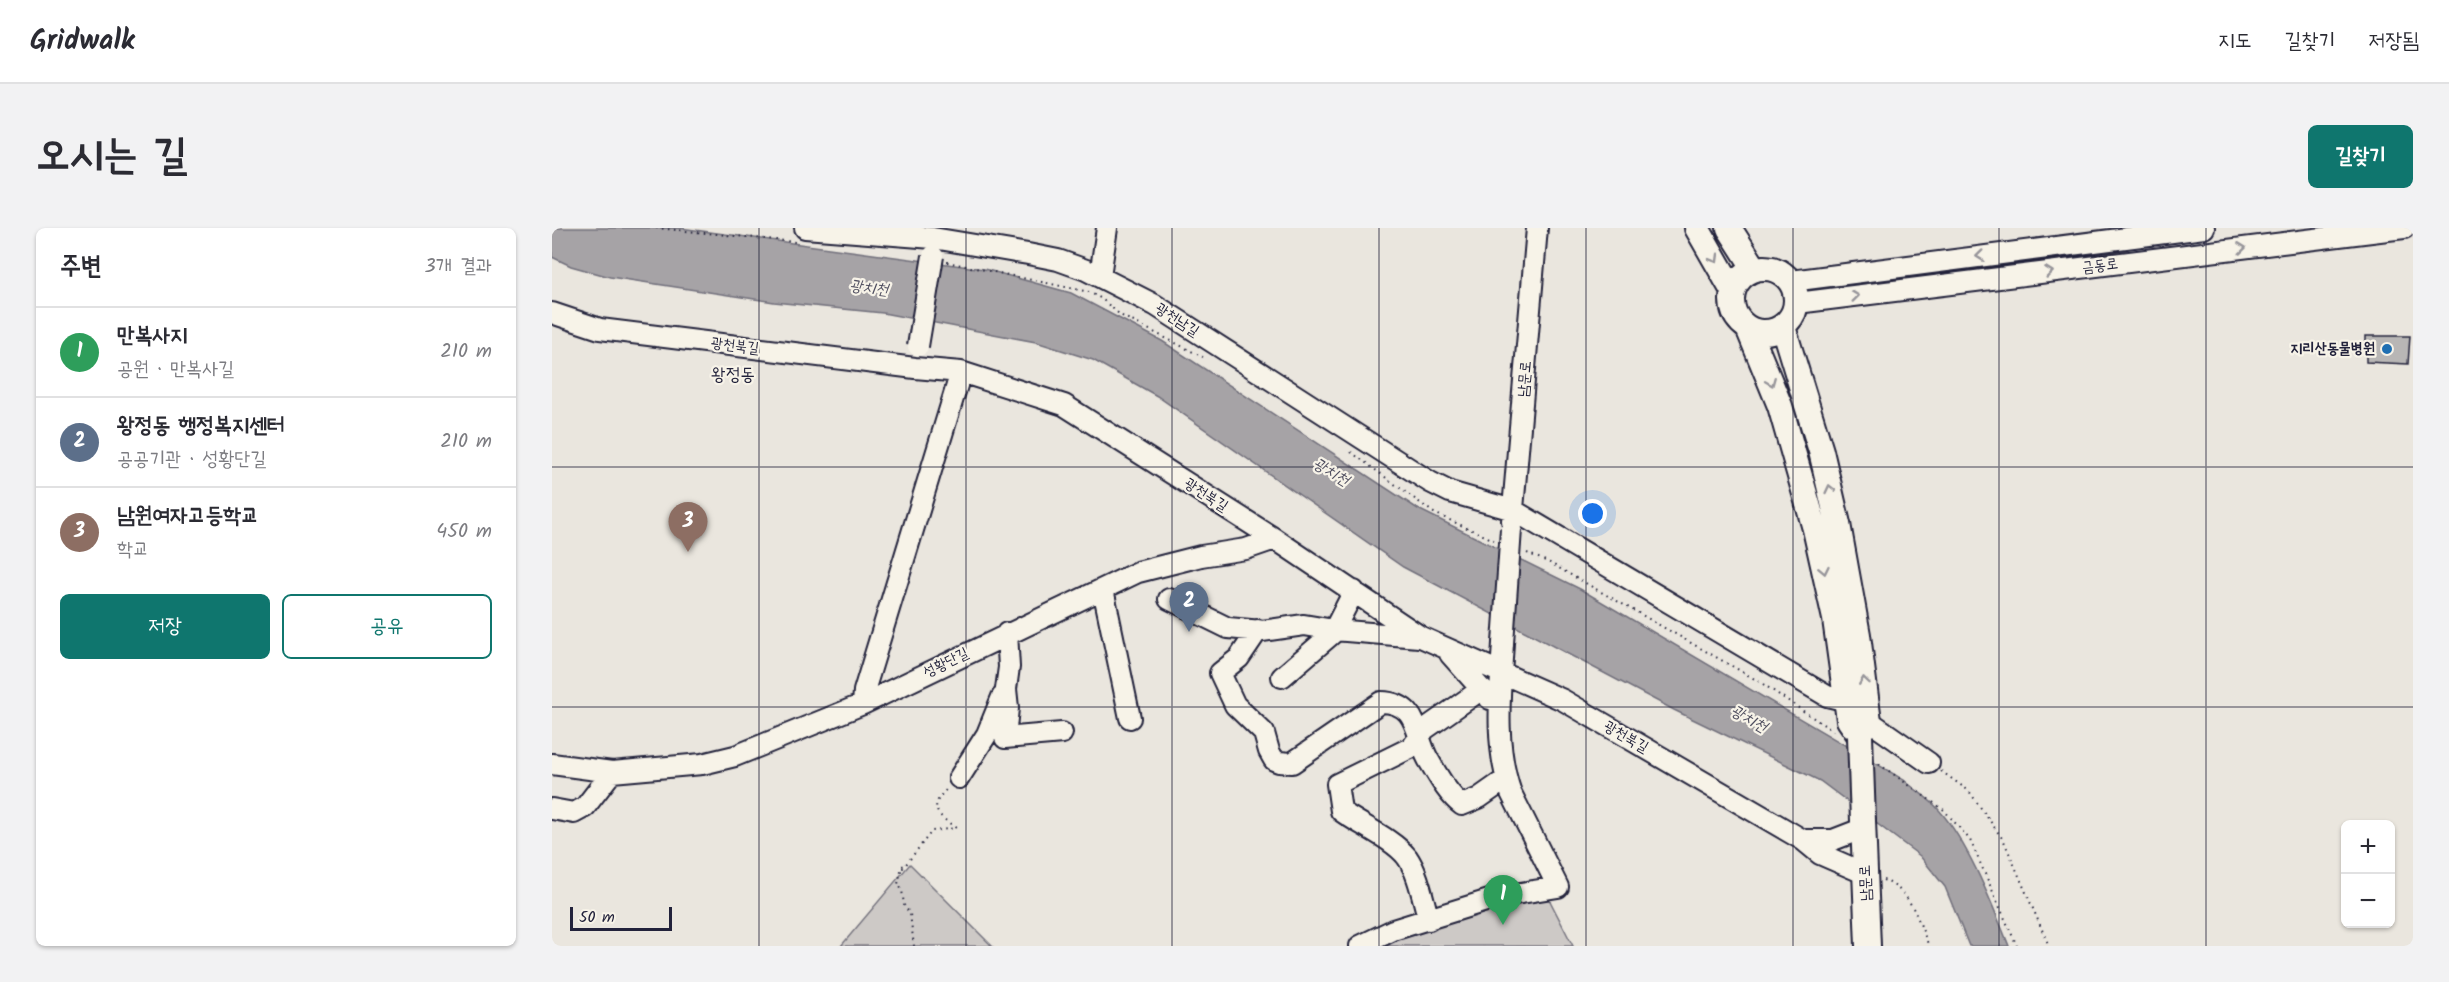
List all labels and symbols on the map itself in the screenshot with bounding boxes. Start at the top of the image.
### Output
one-way arrow [2237,242,2247,255]
one-way arrow [1975,250,1984,262]
street label: 금동로 [2081,252,2119,280]
one-way arrow [1708,253,1719,264]
one-way arrow [2044,266,2053,279]
water label: 광치천 [848,273,892,303]
one-way arrow [1850,291,1860,303]
street label: 광천남길 [1150,297,1204,343]
street label: 광천북길 [710,331,760,361]
place label: 지리산동물병원 [2291,337,2375,361]
marker: 지리산동물병원 [2380,342,2394,356]
street label: 남문로 [1511,360,1539,398]
district label: 왕정동 [711,361,755,390]
one-way arrow [1764,376,1776,387]
water label: 광치천 [1308,451,1356,494]
street label: 광천북길 [1179,472,1233,518]
one-way arrow [1824,484,1837,494]
your location [1578,499,1607,528]
pin: 3 [668,502,708,552]
one-way arrow [1817,564,1830,574]
pin: 2 [1170,582,1208,632]
street label: 성황단길 [919,642,973,684]
one-way arrow [1858,676,1871,685]
water label: 광치천 [1726,699,1774,741]
street label: 광천북길 [1599,715,1653,759]
street label: 남문로 [1853,864,1879,902]
pin: 1 [1484,876,1522,925]
scale bar [570,904,672,932]

